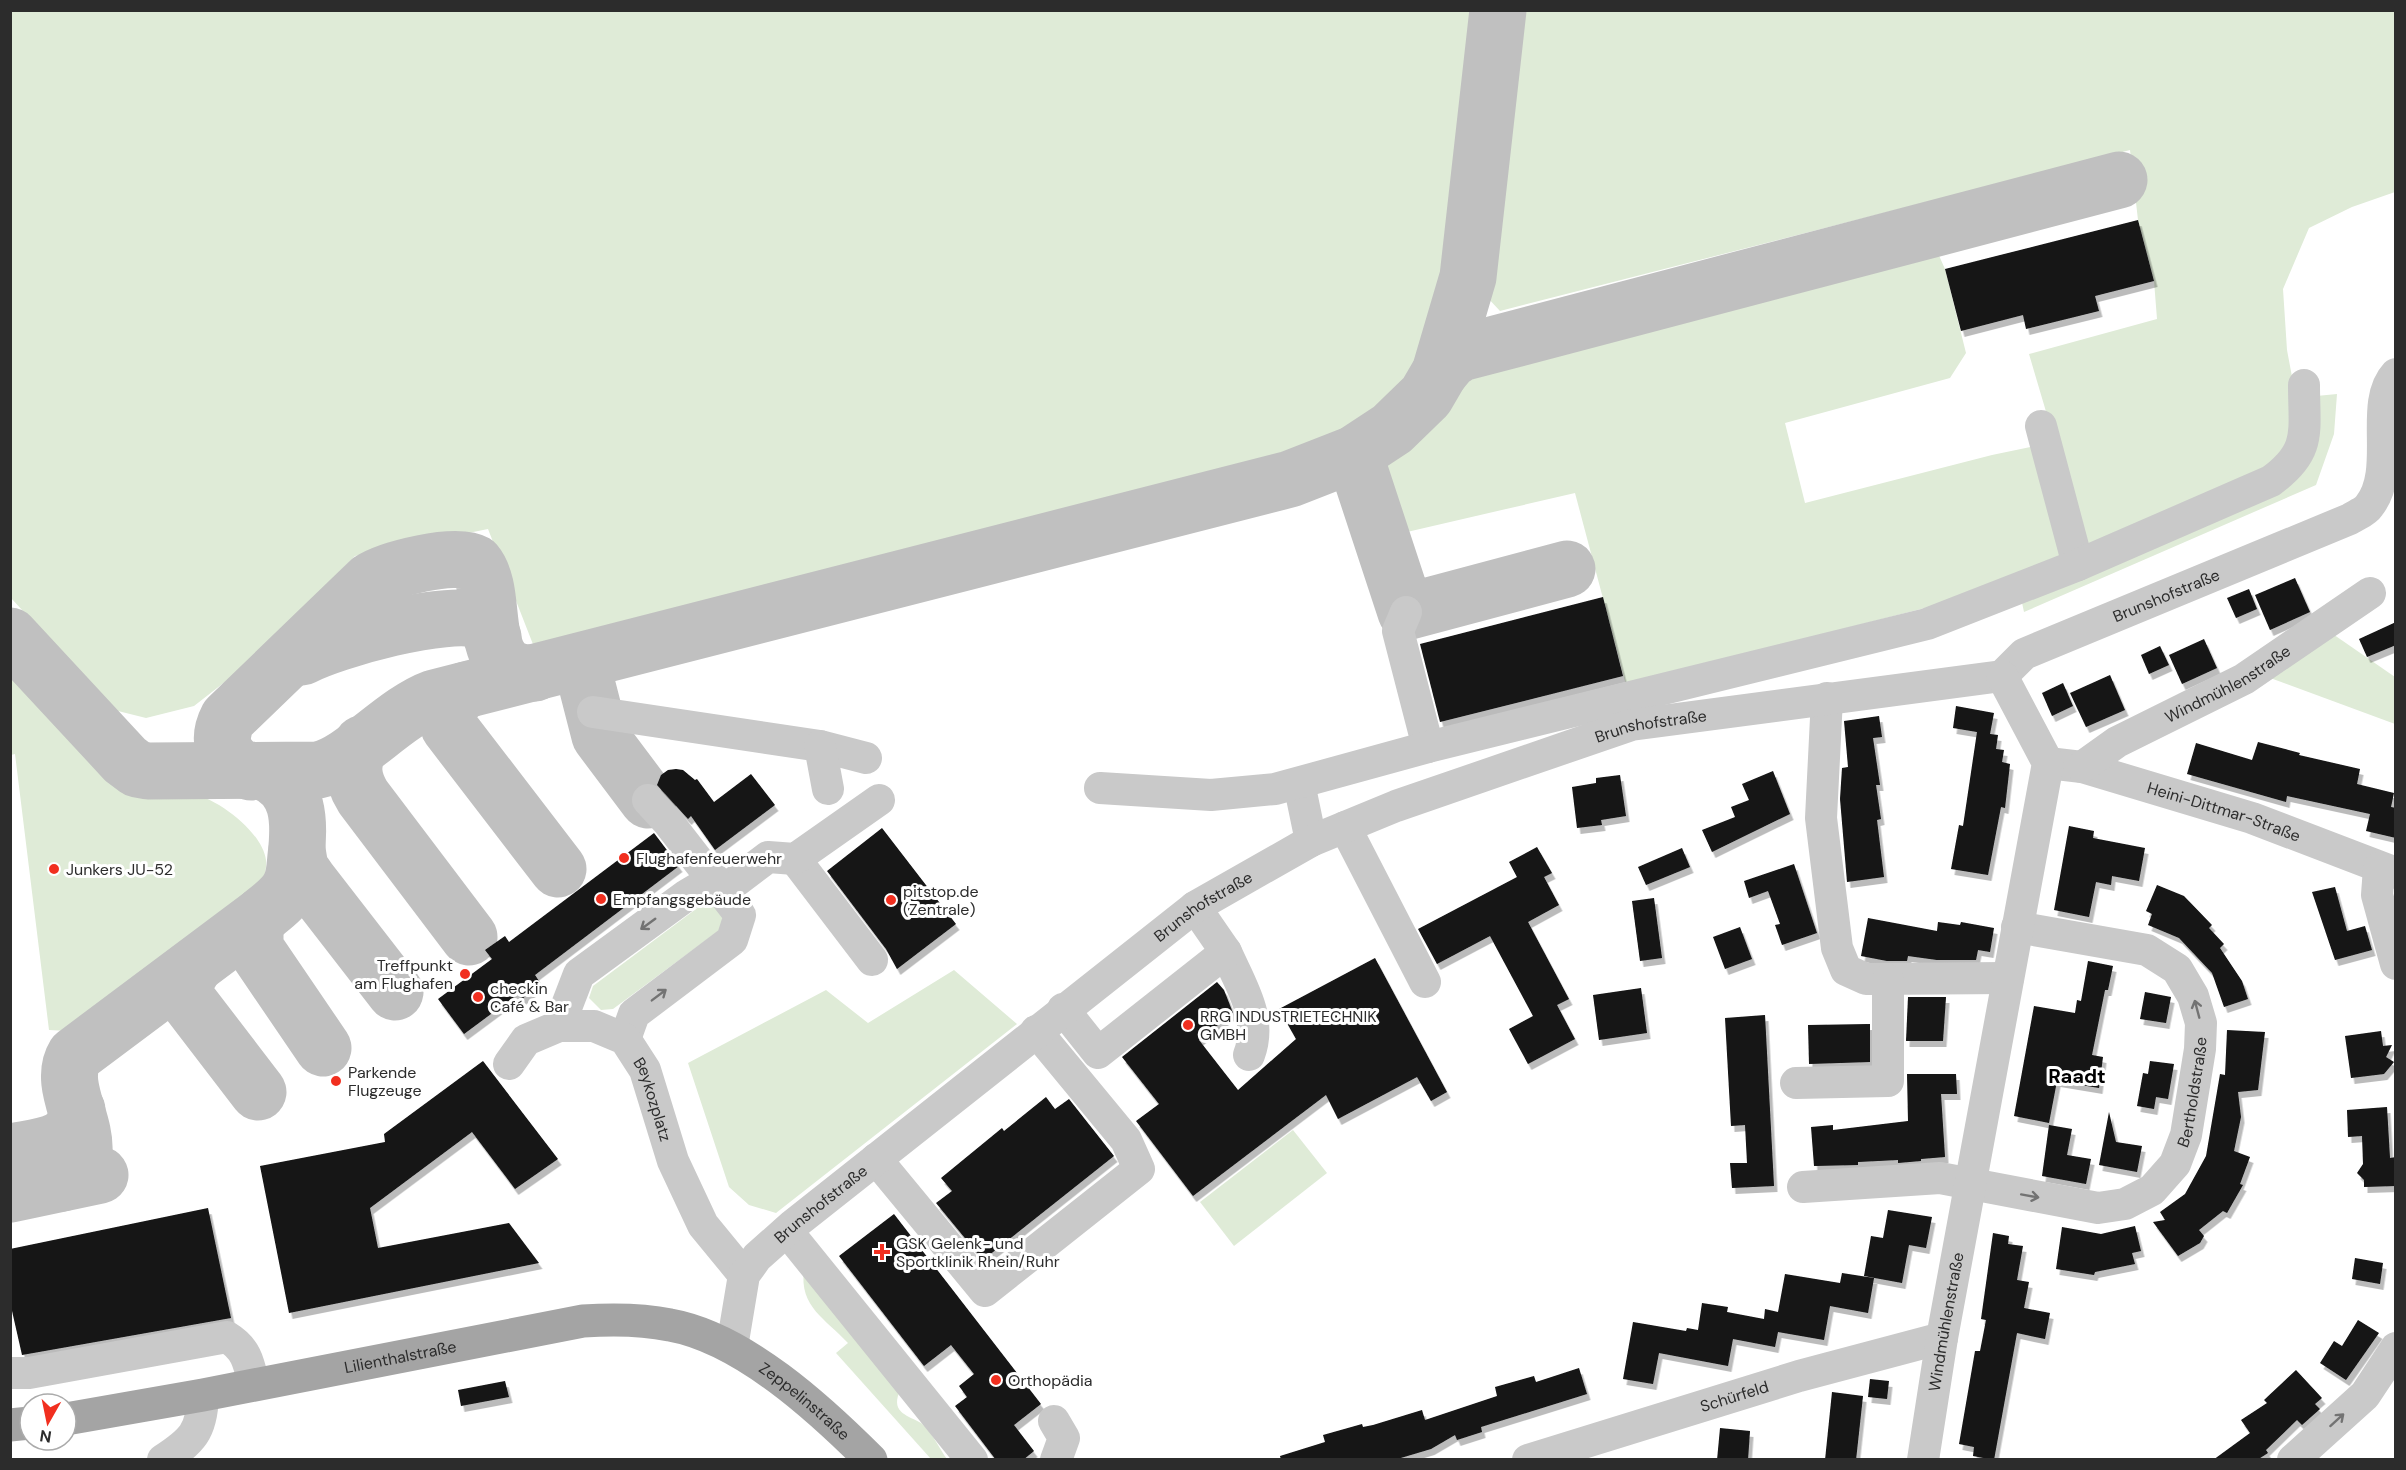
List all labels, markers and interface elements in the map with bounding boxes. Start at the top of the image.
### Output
street label: Brunshofstraße [2109,564,2223,627]
street label: Windmühlenstraße [2161,640,2294,727]
street label: Brunshofstraße [1592,705,1708,747]
street label: Heini-Dittmar-Straße [2145,777,2304,846]
place label: Flughafenfeuerwehr [636,848,782,869]
marker: Flughafenfeuerwehr [617,851,631,865]
place label: Junkers JU-52 [66,859,173,880]
marker: Junkers JU-52 [47,862,61,876]
street label: Brunshofstraße [1149,866,1256,946]
place label: pitstop.de (Zentrale) [903,881,979,920]
place label: Empfangsgebäude [613,889,751,910]
marker: Empfangsgebäude [594,892,608,906]
marker: pitstop.de (Zentrale) [884,893,898,907]
one-way arrow [641,918,657,930]
place label: Treffpunkt am Flughafen [354,955,453,994]
marker: Treffpunkt am Flughafen [458,967,472,981]
place label: checkin Café & Bar [490,978,569,1017]
one-way arrow [651,988,667,1001]
marker: checkin Café & Bar [471,990,485,1004]
one-way arrow [2190,999,2202,1018]
place label: RRG INDUSTRIETECHNIK GMBH [1200,1006,1376,1045]
marker: RRG INDUSTRIETECHNIK GMBH [1181,1018,1195,1032]
street label: Bertholdstraße [2172,1037,2211,1150]
street label: Beykozplatz [629,1053,677,1144]
place label: Parkende Flugzeuge [348,1062,422,1101]
district label: Raadt [2048,1063,2106,1089]
marker: Parkende Flugzeuge [329,1074,343,1088]
street label: Brunshofstraße [769,1160,871,1248]
one-way arrow [2020,1191,2039,1202]
place label: GSK Gelenk- und Sportklinik Rhein/Ruhr [896,1233,1060,1272]
marker: GSK Gelenk- und Sportklinik Rhein/Ruhr [873,1243,891,1261]
street label: Windmühlenstraße [1923,1250,1968,1393]
street label: Lilienthalstraße [342,1335,458,1378]
street label: Zeppelinstraße [755,1357,855,1445]
place label: Orthopädia [1008,1370,1093,1391]
marker: Orthopädia [989,1373,1003,1387]
street label: Schürfeld [1698,1376,1771,1417]
north arrow [18,1392,78,1452]
one-way arrow [2329,1413,2344,1427]
text: N [38,1425,53,1448]

